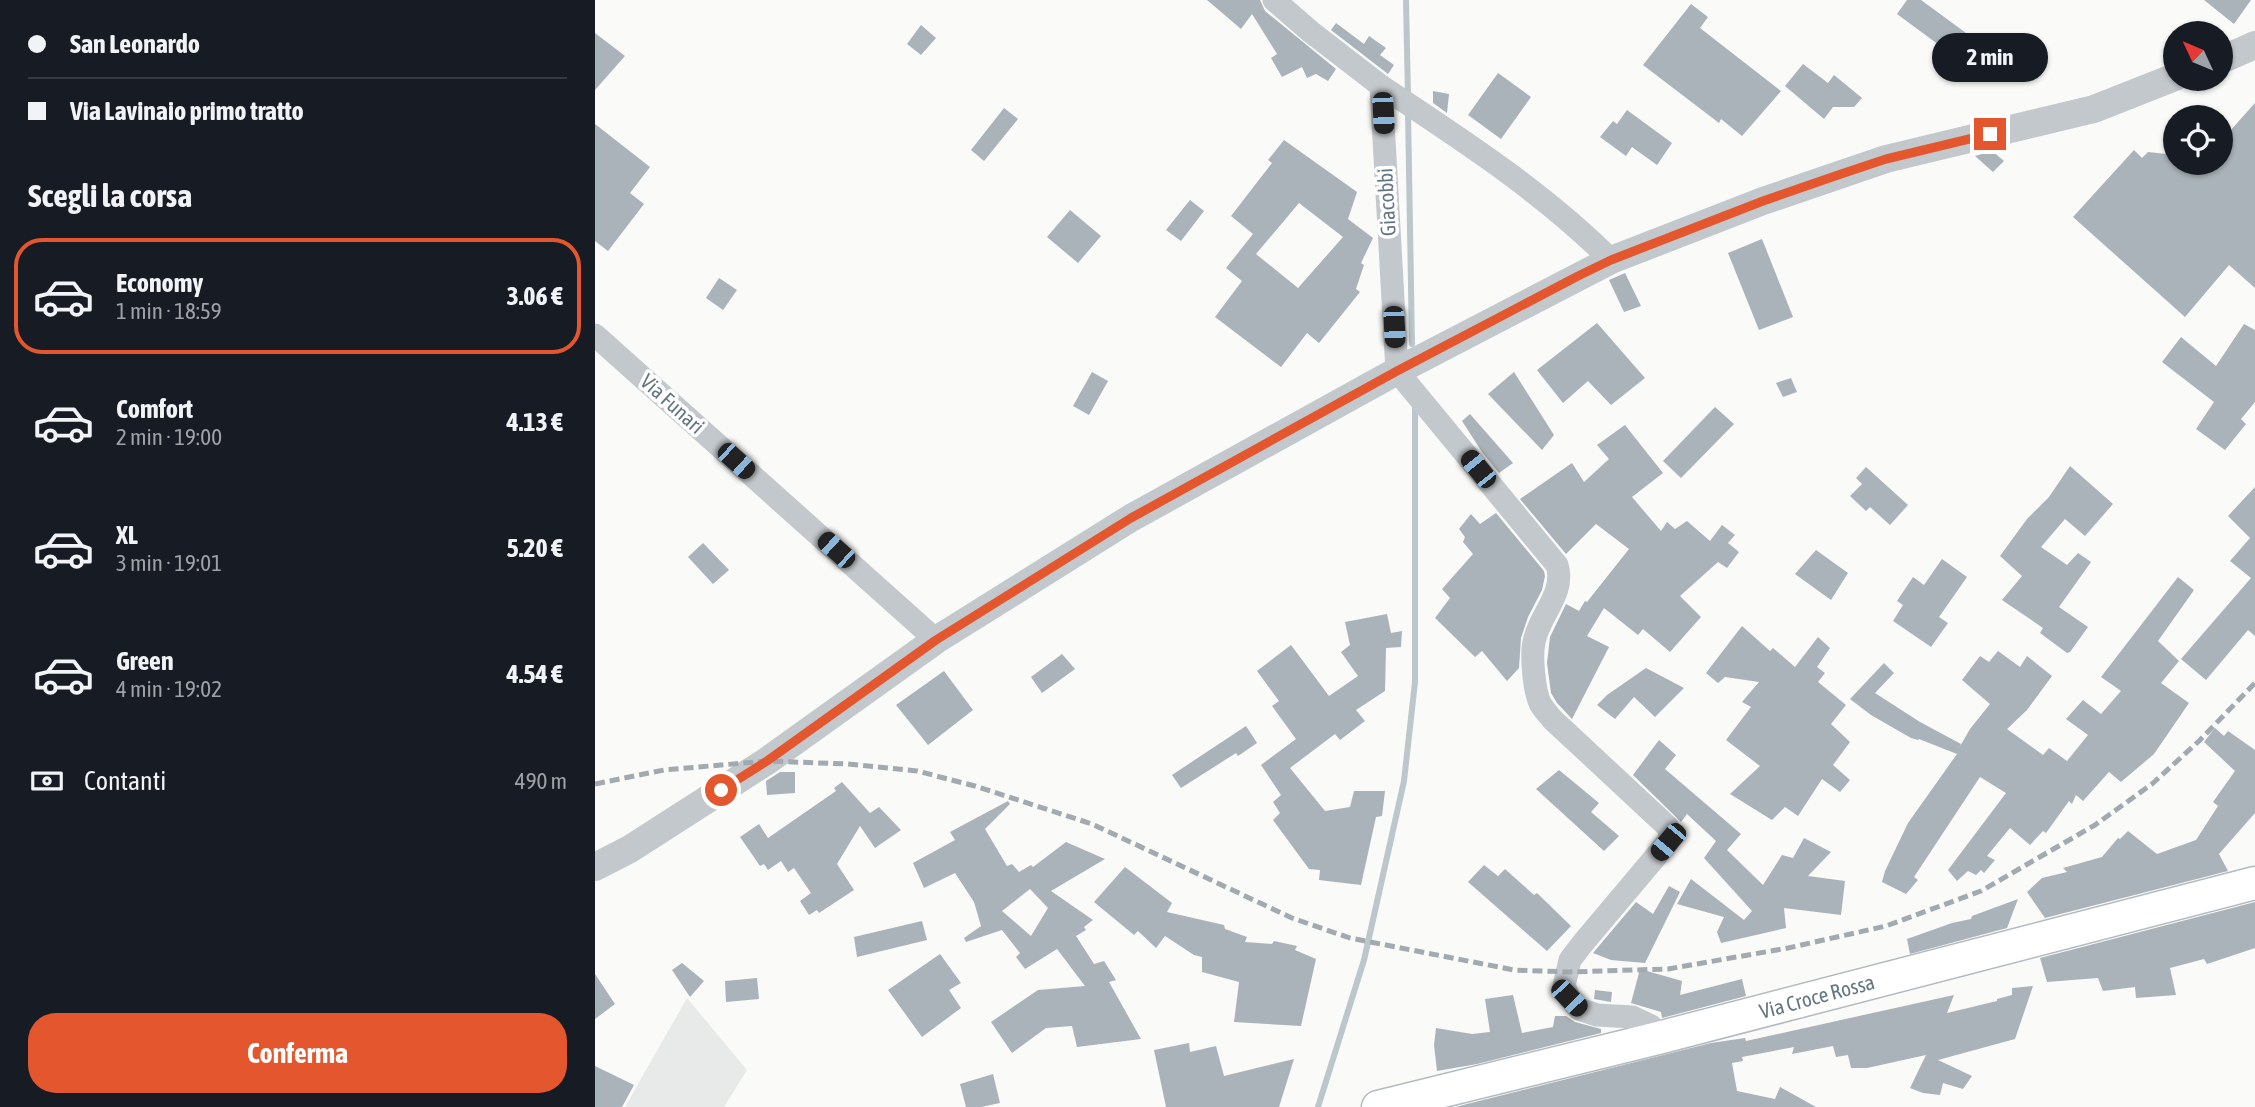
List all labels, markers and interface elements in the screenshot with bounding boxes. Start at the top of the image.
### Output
north arrow [2163,21,2233,91]
map controls [2163,21,2233,175]
text: San Leonardo [70,29,200,59]
callout: 2 min [1932,32,2048,82]
text: 2 min [1967,44,2013,70]
car [1372,91,1395,135]
text: Via Lavinaio primo tratto [70,96,304,126]
button: locate [2163,105,2233,175]
route end [1974,118,2006,150]
street label: Giacobbi [1372,167,1400,237]
text: Scegli la corsa [28,177,192,214]
icon: car [32,265,95,328]
text: Economy [116,268,203,298]
text: 3.06 € [506,281,563,311]
text: 1 min · 18:59 [116,298,222,324]
car [1383,305,1406,349]
street label: Via Funari [636,369,709,438]
icon: car [32,391,95,454]
text: Comfort [116,394,193,424]
text: 4.13 € [506,407,563,437]
text: 2 min · 19:00 [116,424,222,450]
car [714,439,759,483]
car [1457,446,1500,492]
icon: car [32,517,95,580]
text: XL [116,520,138,550]
car [814,528,859,572]
text: 5.20 € [506,533,563,563]
text: 3 min · 19:01 [116,550,222,576]
icon: car [32,643,95,706]
text: Green [116,646,174,676]
text: 4.54 € [506,659,563,689]
text: 4 min · 19:02 [116,676,222,702]
icon: cash [28,762,66,800]
text: Contanti [84,766,166,796]
text: 490 m [515,768,567,794]
route start [705,774,737,806]
car [1647,819,1690,865]
street label: Via Croce Rossa [1756,969,1877,1023]
car [1547,976,1592,1020]
button: Conferma [28,1013,567,1093]

